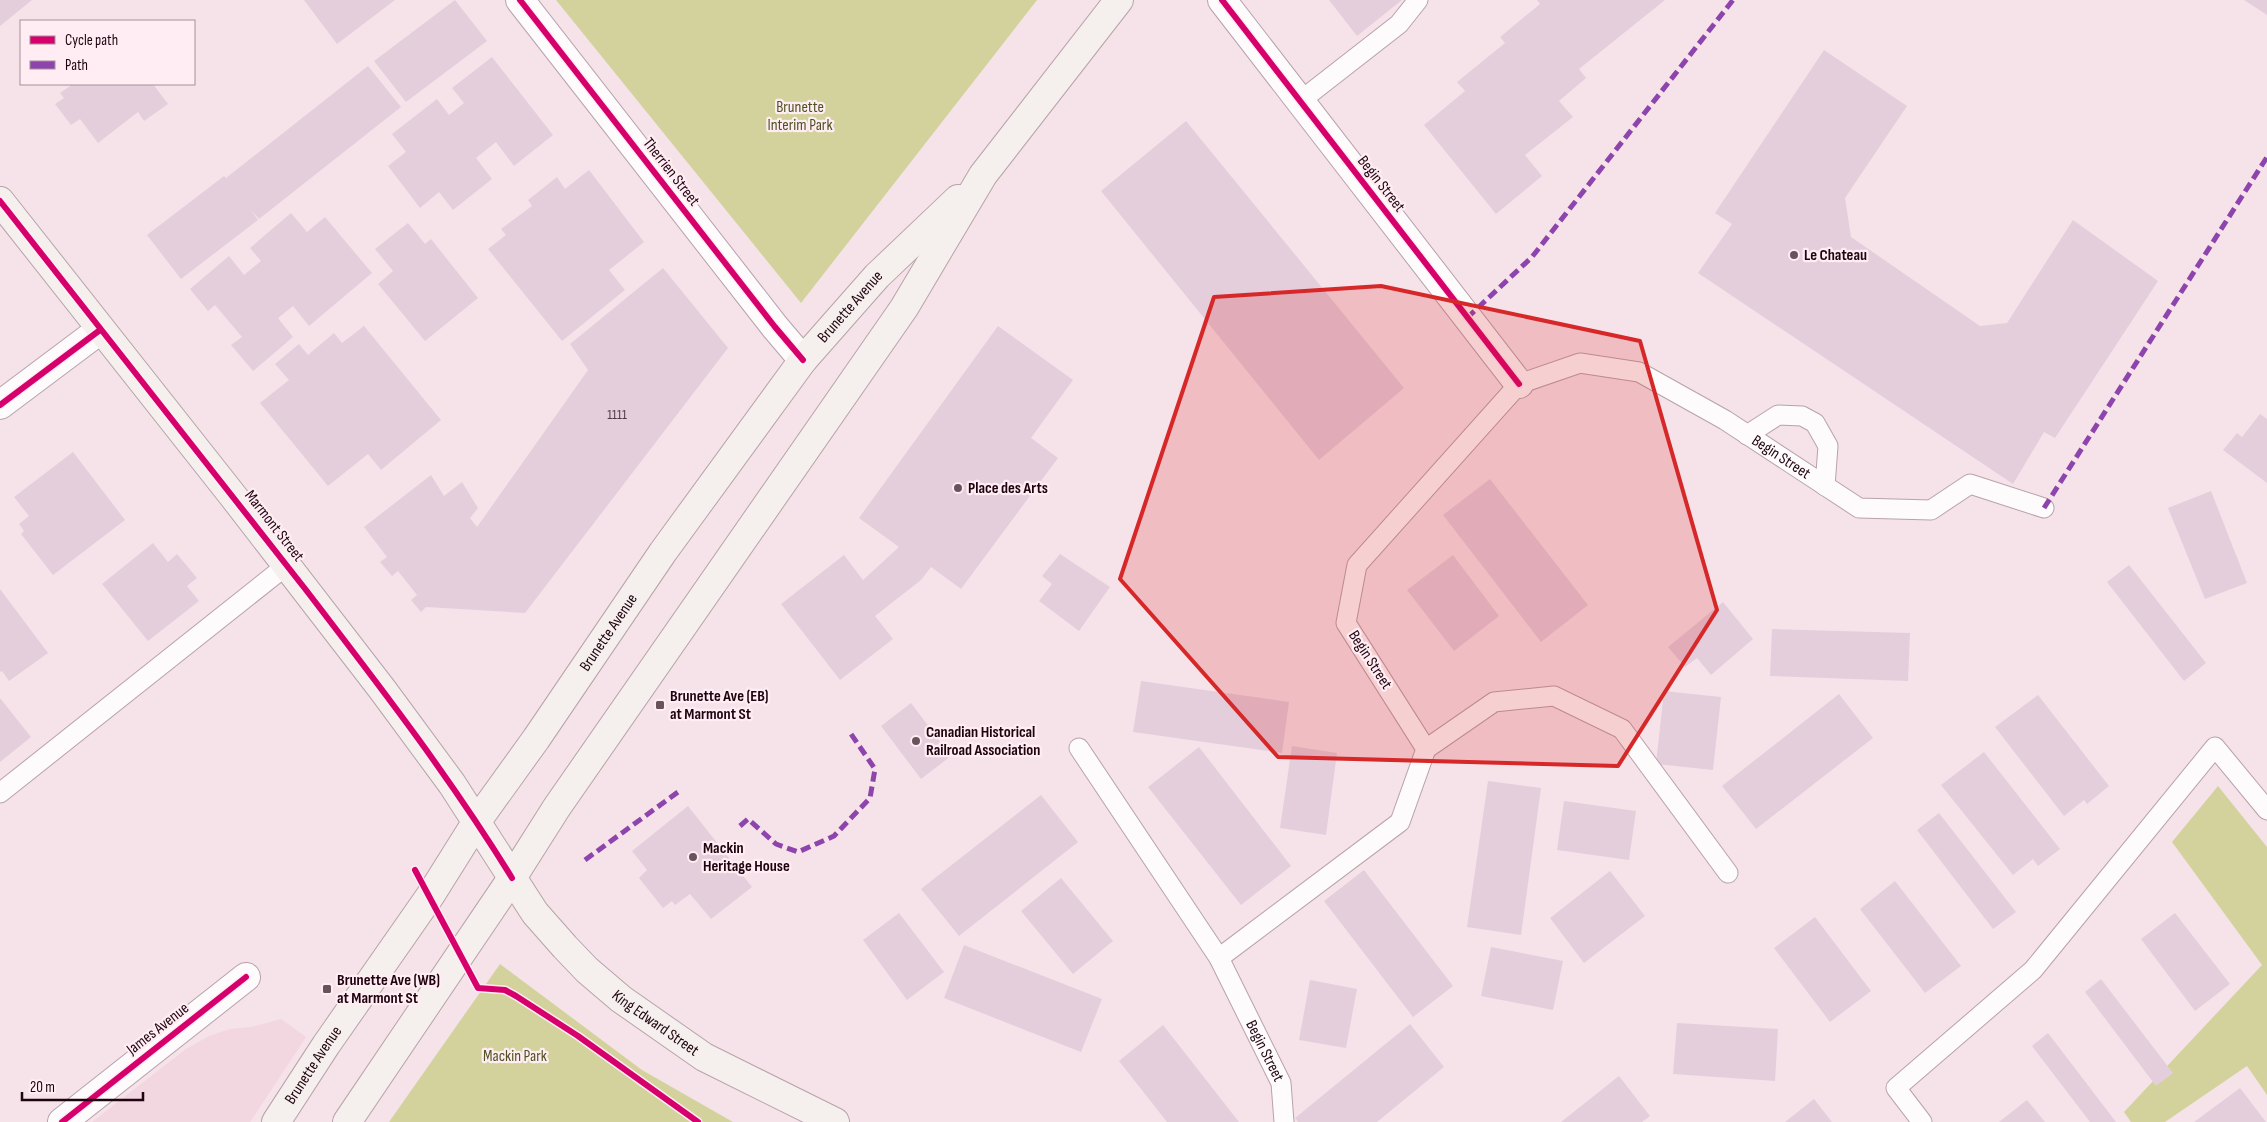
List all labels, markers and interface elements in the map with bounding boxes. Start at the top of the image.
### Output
legend [20,20,195,85]
text: Cycle path [65,31,118,50]
text: Path [65,56,88,75]
park label: Brunette Interim Park [767,98,833,135]
street label: Therrien Street [638,134,704,210]
street label: Begin Street [1353,152,1409,216]
place label: Le Chateau [1804,246,1867,265]
marker: Le Chateau [1788,249,1800,261]
street label: Brunette Avenue [813,266,886,346]
house number: 1111 [607,406,627,423]
street label: Begin Street [1748,431,1814,483]
place label: Place des Arts [968,479,1048,498]
marker: Place des Arts [952,482,964,494]
street label: Marmont Street [240,487,308,566]
street label: Brunette Avenue [575,590,641,675]
street label: Begin Street [1344,627,1396,693]
place label: Brunette Ave (EB) at Marmont St [670,687,769,724]
marker: Brunette Ave (EB) at Marmont St [654,699,666,711]
place label: Canadian Historical Railroad Association [926,723,1040,760]
marker: Canadian Historical Railroad Association [910,735,922,747]
place label: Mackin Heritage House [703,839,790,876]
marker: Mackin Heritage House [687,851,699,863]
place label: Brunette Ave (WB) at Marmont St [337,971,440,1008]
marker: Brunette Ave (WB) at Marmont St [321,983,333,995]
street label: King Edward Street [608,986,703,1060]
street label: James Avenue [122,999,193,1060]
street label: Begin Street [1242,1017,1288,1085]
street label: Brunette Avenue [281,1022,346,1108]
park label: Mackin Park [483,1047,547,1066]
scale bar [22,1070,144,1102]
text: 20 m [30,1078,55,1097]

